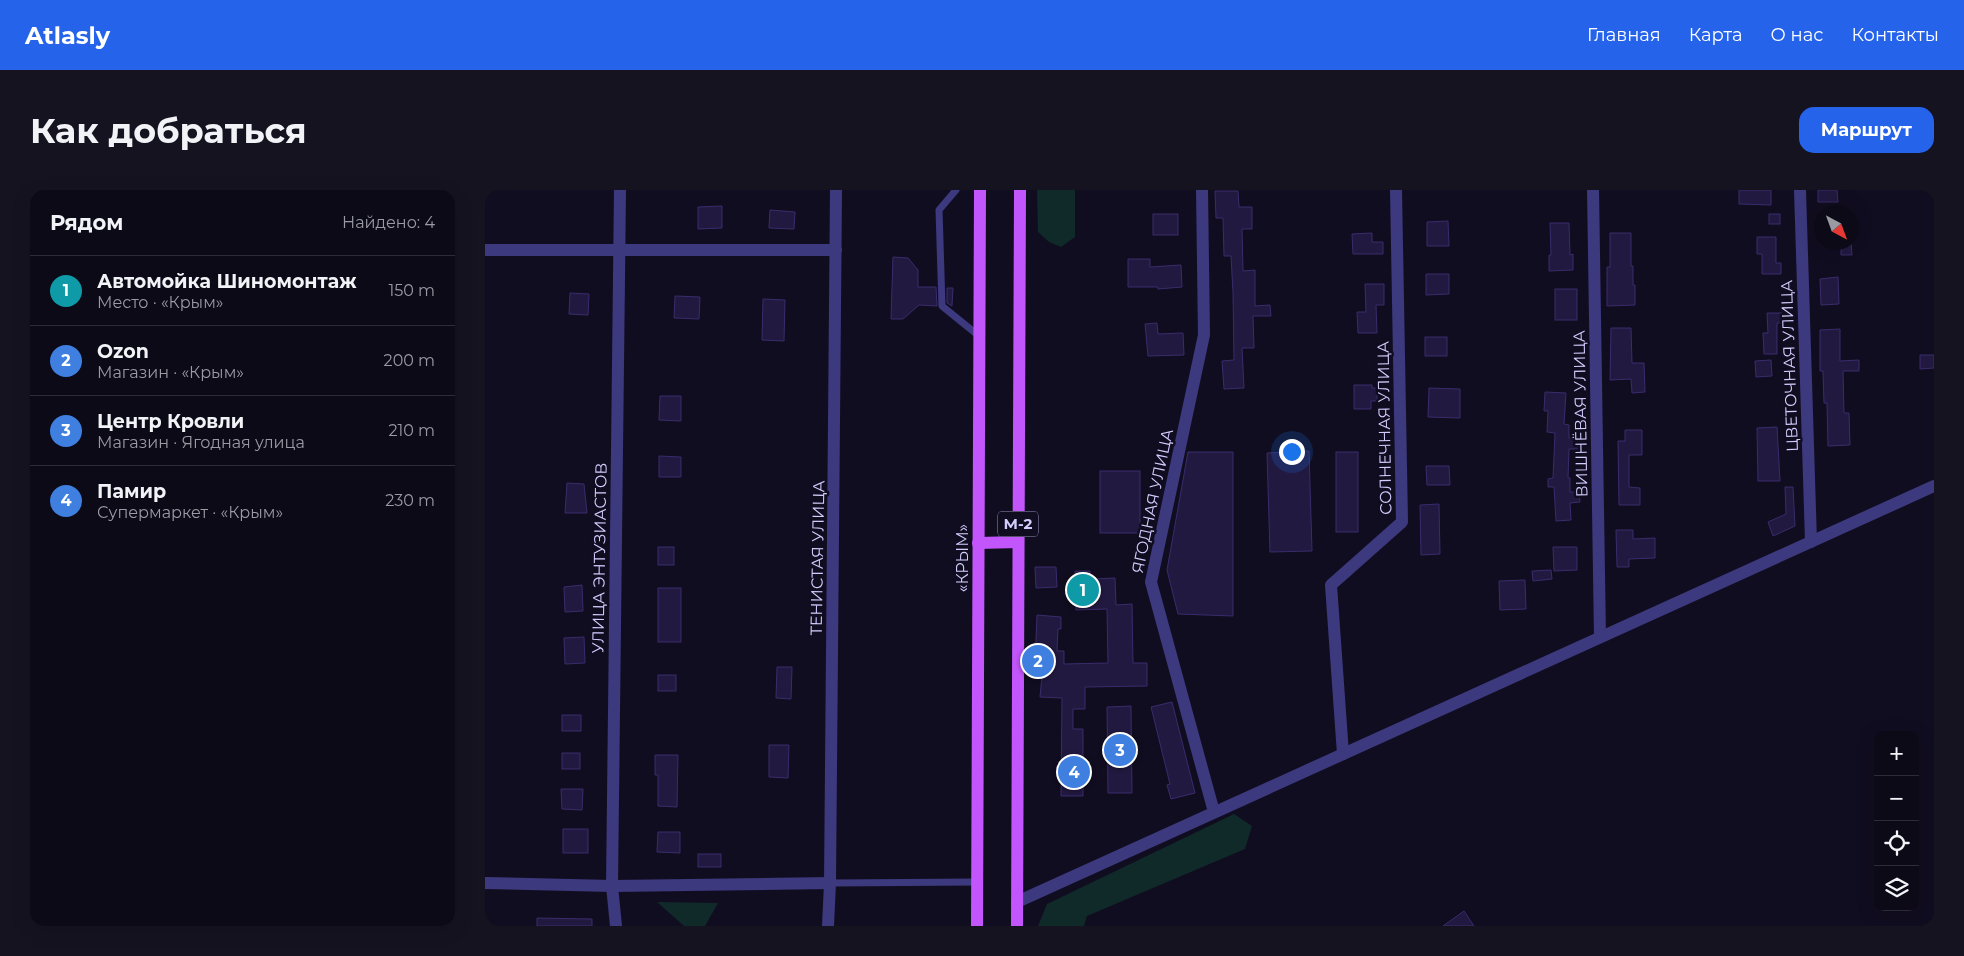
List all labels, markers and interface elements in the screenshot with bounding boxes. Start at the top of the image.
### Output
text: Atlasly [25,21,110,50]
text: Главная [1587,24,1661,46]
text: Карта [1689,24,1743,46]
text: О нас [1771,24,1823,46]
text: Контакты [1851,24,1939,46]
button: Маршрут [1799,107,1934,153]
text: Как добраться [30,109,307,152]
north arrow [1814,205,1859,250]
text: Рядом [50,210,123,235]
text: Найдено: 4 [342,213,435,232]
text: Автомойка Шиномонтаж [97,270,357,293]
street label: ЦВЕТОЧНАЯ УЛИЦА [1777,280,1802,452]
text: 1 [63,281,69,300]
text: 150 m [388,281,435,300]
text: Место · «Крым» [97,293,223,312]
street label: ВИШНЁВАЯ УЛИЦА [1569,330,1591,498]
text: Ozon [97,340,149,363]
street label: СОЛНЕЧНАЯ УЛИЦА [1373,341,1396,515]
text: 2 [61,351,71,370]
text: 200 m [384,351,435,370]
text: Магазин · «Крым» [97,363,244,382]
text: Центр Кровли [97,410,244,433]
text: 3 [61,421,71,440]
text: 210 m [388,421,435,440]
street label: ЯГОДНАЯ УЛИЦА [1128,427,1177,575]
text: Магазин · Ягодная улица [97,433,305,452]
your location [1279,439,1305,465]
street label: УЛИЦА ЭНТУЗИАСТОВ [588,462,611,654]
text: Памир [97,480,166,503]
street label: ТЕНИСТАЯ УЛИЦА [807,480,828,636]
text: 4 [60,491,72,510]
text: 230 m [385,491,435,510]
text: Супермаркет · «Крым» [97,503,283,522]
road number: М-2 [998,512,1038,536]
street label: «КРЫМ» [953,524,972,592]
pin: 1 [1067,571,1099,609]
pin: 2 [1022,642,1054,680]
pin: 3 [1104,731,1136,769]
map controls [1874,731,1919,911]
button: + [1874,731,1919,776]
pin: 4 [1058,753,1090,791]
button: − [1874,776,1919,821]
button: locate [1874,821,1919,866]
button: layers [1874,866,1919,911]

